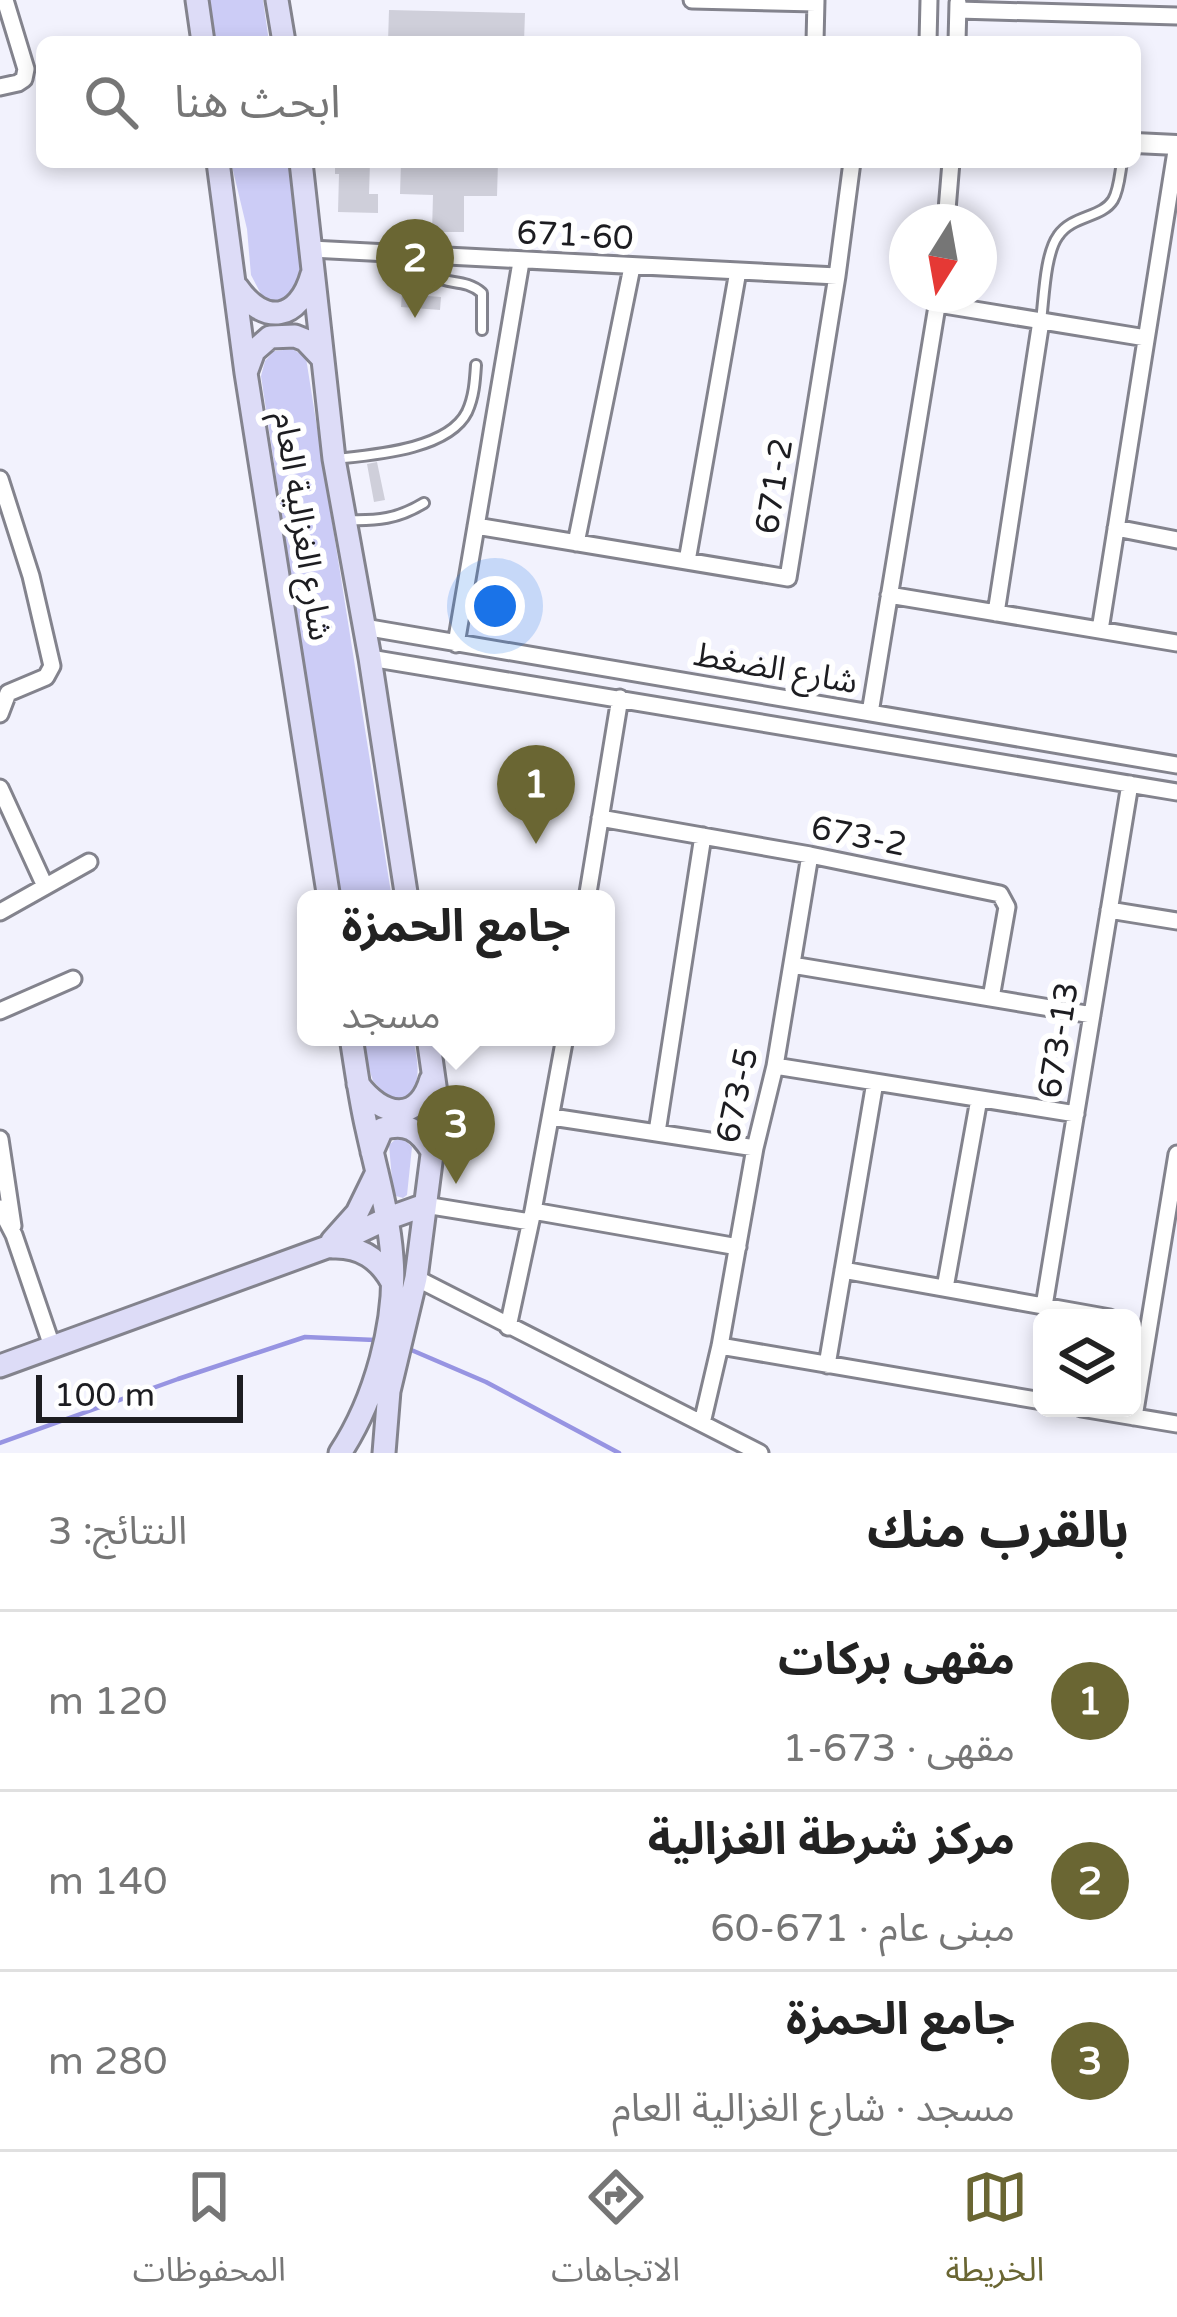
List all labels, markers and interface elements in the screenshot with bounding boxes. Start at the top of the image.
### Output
search box [36,36,1141,168]
icon: search [78,69,144,135]
text: ابحث هنا [174,76,341,130]
north arrow [889,204,997,312]
street label: 671-60 [515,213,634,258]
pin: 2 [376,219,454,318]
street label: شارع الغزالية العام [261,409,340,644]
street label: 671-2 [748,436,801,537]
your location [465,576,525,636]
street label: شارع الضغط [690,635,861,706]
pin: 1 [497,745,575,844]
street label: 673-2 [808,808,910,865]
popup [297,890,615,1046]
text: جامع الحمزة [342,900,570,954]
street label: 673-13 [1030,979,1087,1101]
text: مسجد [342,992,441,1039]
street label: 673-5 [708,1044,767,1147]
pin: 3 [417,1085,495,1184]
map controls [1033,1309,1141,1417]
button: layers [1033,1309,1141,1417]
scale bar [36,1369,243,1422]
text: 100 m [54,1376,155,1415]
text: بالقرب منك [867,1500,1129,1562]
text: النتائج: 3 [48,1508,187,1555]
text: مقهى بركات [778,1633,1015,1687]
text: 120 m [48,1678,167,1725]
text: 1 [1078,1678,1102,1725]
text: مقهى · 673-1 [782,1725,1015,1772]
text: مركز شرطة الغزالية [648,1813,1015,1867]
text: 140 m [48,1858,167,1905]
text: 2 [1078,1858,1102,1905]
text: مبنى عام · 671-60 [710,1905,1015,1952]
text: جامع الحمزة [786,1993,1015,2047]
text: 280 m [48,2038,167,2085]
text: 3 [1078,2038,1102,2085]
text: مسجد · شارع الغزالية العام [612,2085,1015,2132]
tab: المحفوظات [133,2164,286,2305]
tab: الاتجاهات [551,2164,680,2305]
tab: الخريطة [945,2164,1044,2305]

